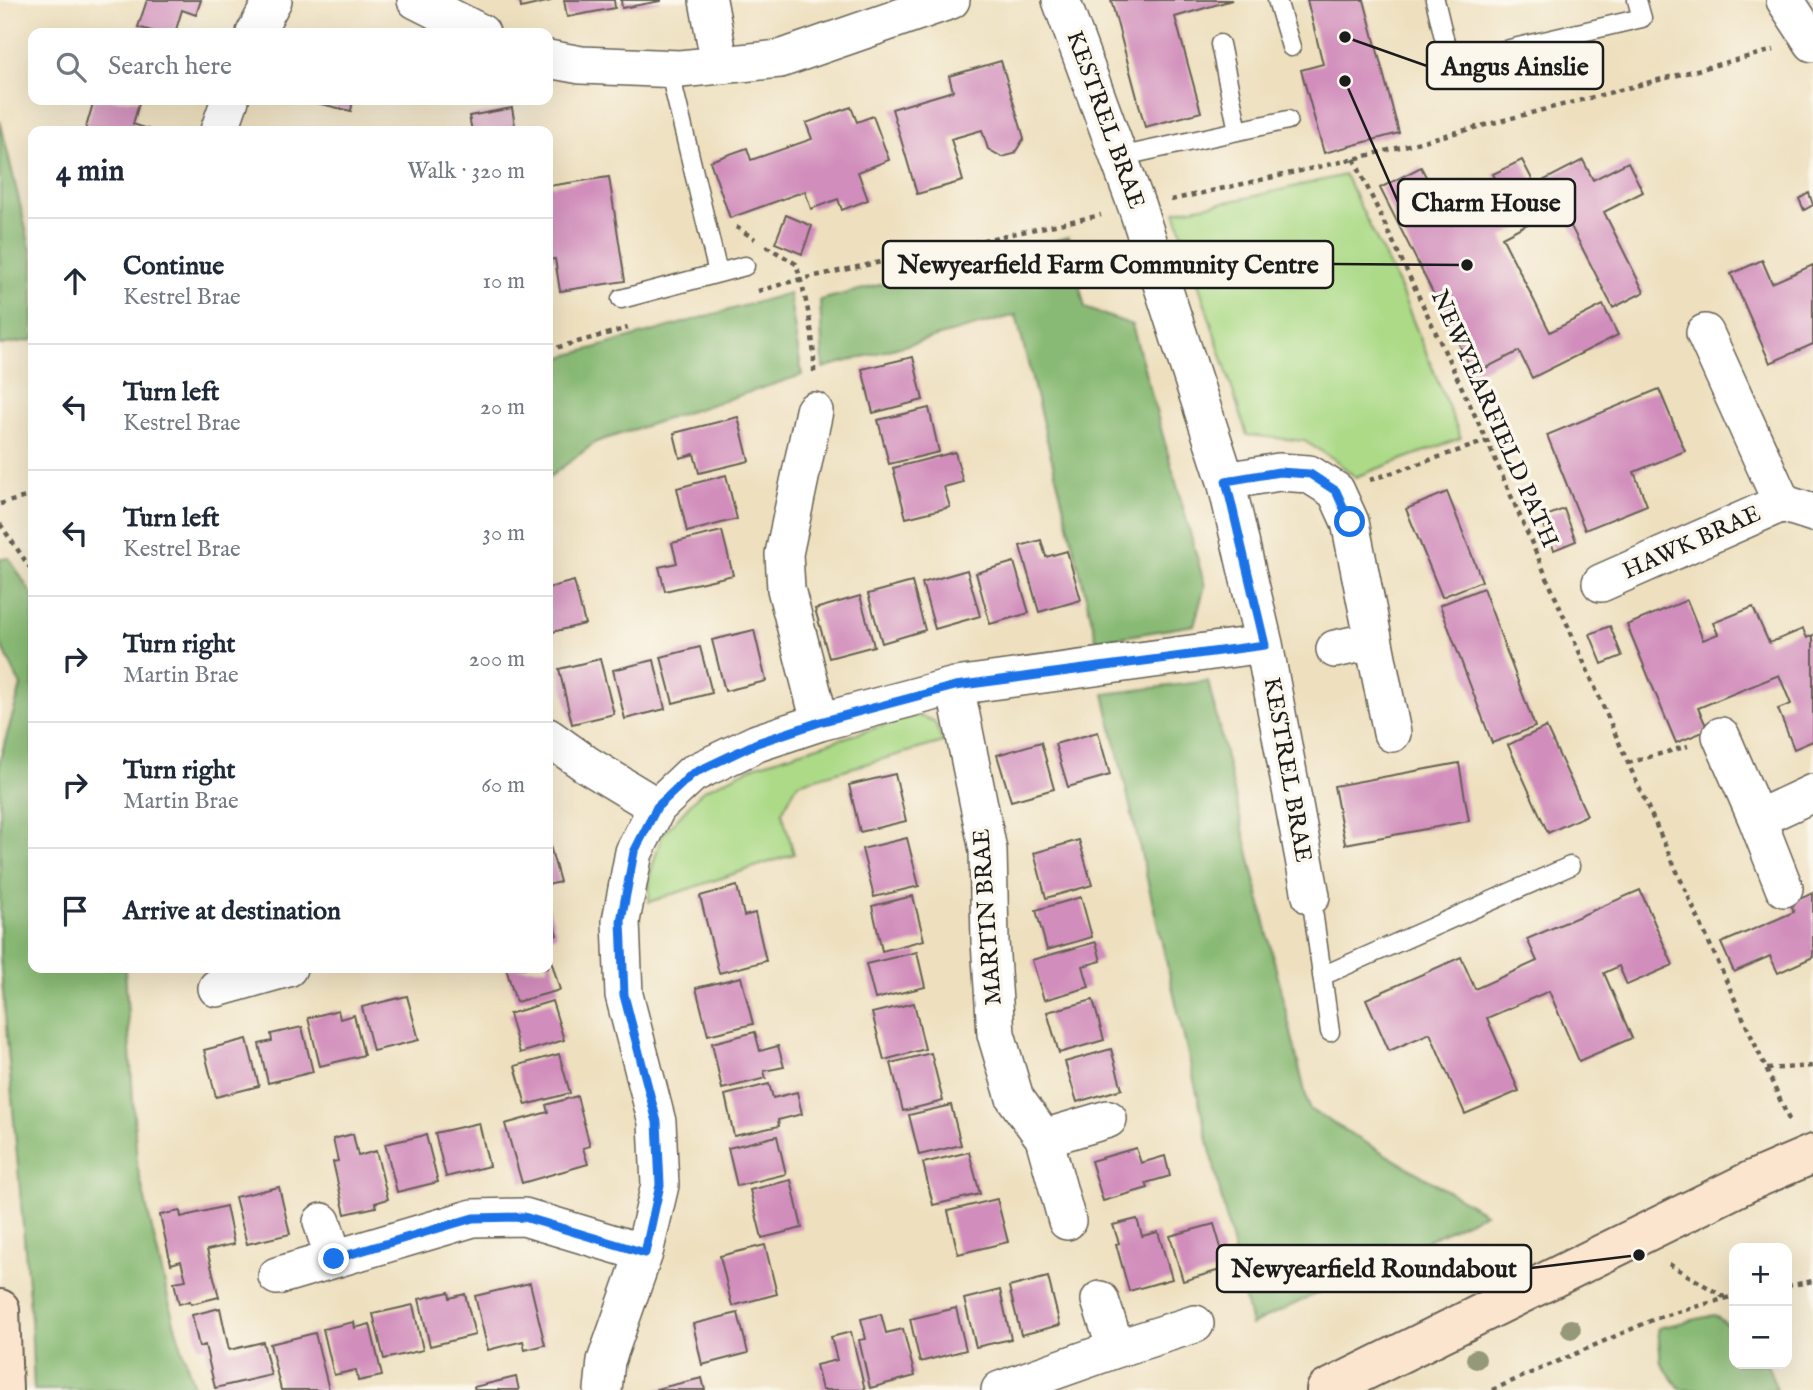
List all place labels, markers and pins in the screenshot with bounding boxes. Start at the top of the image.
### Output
callout: Angus Ainslie [1427,42,1603,89]
callout: Charm House [1398,179,1575,226]
callout: Newyearfield Farm Community Centre [883,241,1333,288]
callout: Newyearfield Roundabout [1217,1245,1531,1292]

